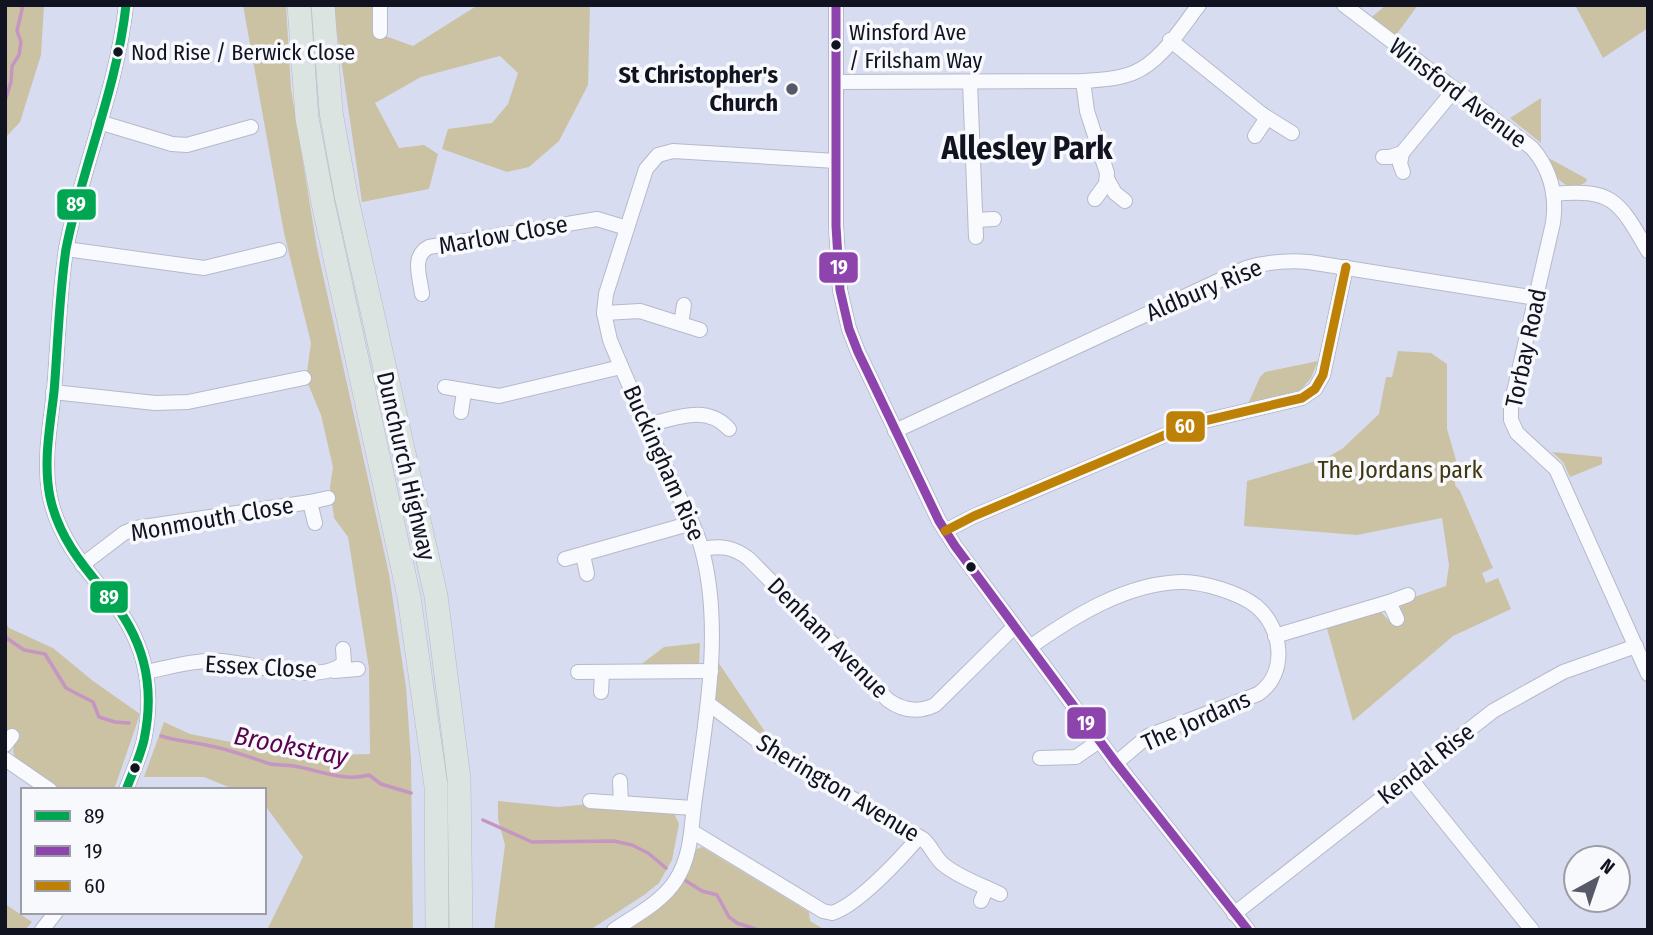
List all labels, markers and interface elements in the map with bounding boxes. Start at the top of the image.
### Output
place label: Winsford Ave / Frilsham Way [849,19,982,74]
street label: Winsford Avenue [1384,32,1532,154]
marker: Winsford Ave / Frilsham Way [829,38,843,52]
place label: Nod Rise / Berwick Close [131,39,355,66]
marker: Nod Rise / Berwick Close [111,45,125,59]
place label: St Christopher's Church [618,61,778,117]
marker: St Christopher's Church [784,81,800,97]
district label: Allesley Park [940,129,1113,167]
line badge: 89 [56,188,97,221]
text: 89 [66,193,86,216]
street label: Marlow Close [436,210,570,260]
line badge: 19 [818,251,859,284]
street label: Aldbury Rise [1142,253,1266,327]
text: 19 [830,256,848,279]
street label: Torbay Road [1500,286,1552,410]
street label: Dunchurch Highway [371,369,441,563]
street label: Buckingham Rise [617,381,711,545]
line badge: 60 [1165,410,1206,443]
text: 60 [1175,415,1195,438]
park label: The Jordans park [1317,456,1483,484]
street label: Monmouth Close [128,491,296,547]
unlabelled marker [964,560,978,574]
street label: Denham Avenue [762,572,894,704]
line badge: 89 [89,580,129,614]
text: 89 [99,586,119,609]
street label: Essex Close [204,650,318,684]
street label: The Jordans [1137,685,1255,757]
line badge: 19 [1066,706,1107,740]
text: 19 [1077,712,1095,735]
street label: Kendal Rise [1372,718,1480,810]
water label: Brookstray [231,720,352,773]
street label: Sherington Avenue [751,728,925,848]
unlabelled marker [128,761,142,775]
legend [21,788,266,914]
text: 89 [84,803,104,829]
text: 19 [84,838,102,864]
north arrow [1562,844,1632,914]
text: N [1596,854,1619,879]
text: 60 [84,873,105,899]

